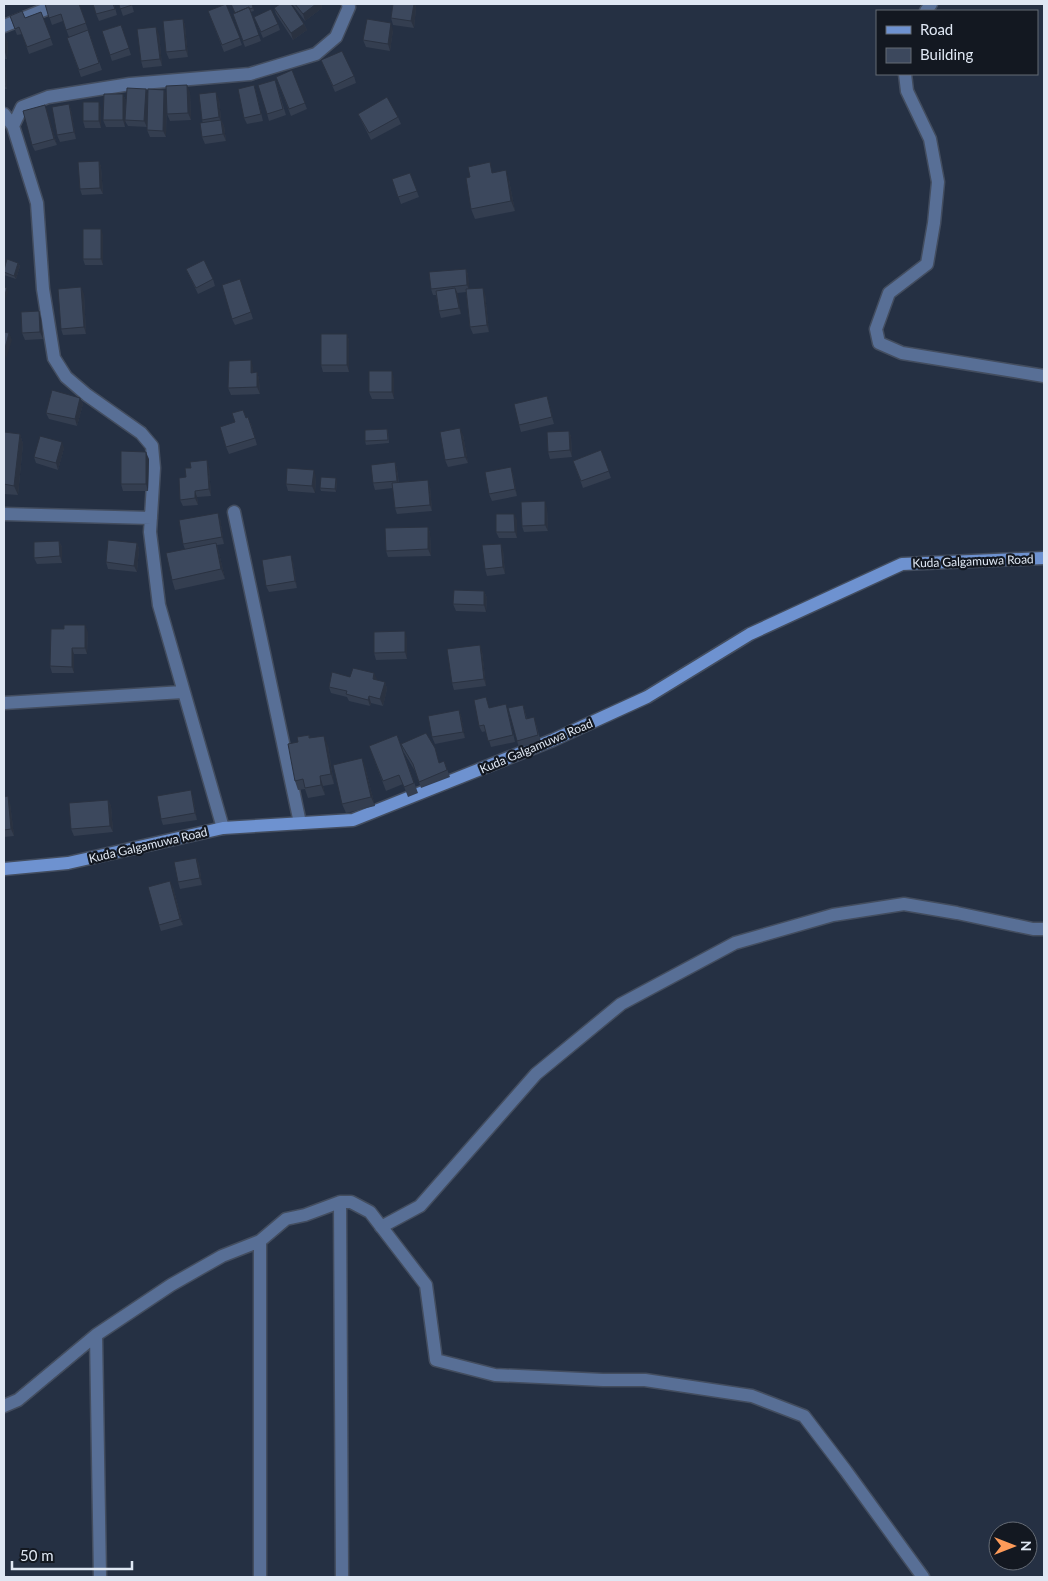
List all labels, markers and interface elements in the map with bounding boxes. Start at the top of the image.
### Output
legend [876,10,1038,75]
text: Road [920,20,953,38]
text: Building [920,45,973,63]
street label: Kuda Galgamuwa Road [912,551,1034,571]
street label: Kuda Galgamuwa Road [477,715,595,777]
street label: Kuda Galgamuwa Road [87,824,209,866]
north arrow [988,1521,1038,1571]
scale bar [12,1538,132,1570]
text: N [1018,1541,1035,1551]
text: 50 m [20,1546,54,1564]

